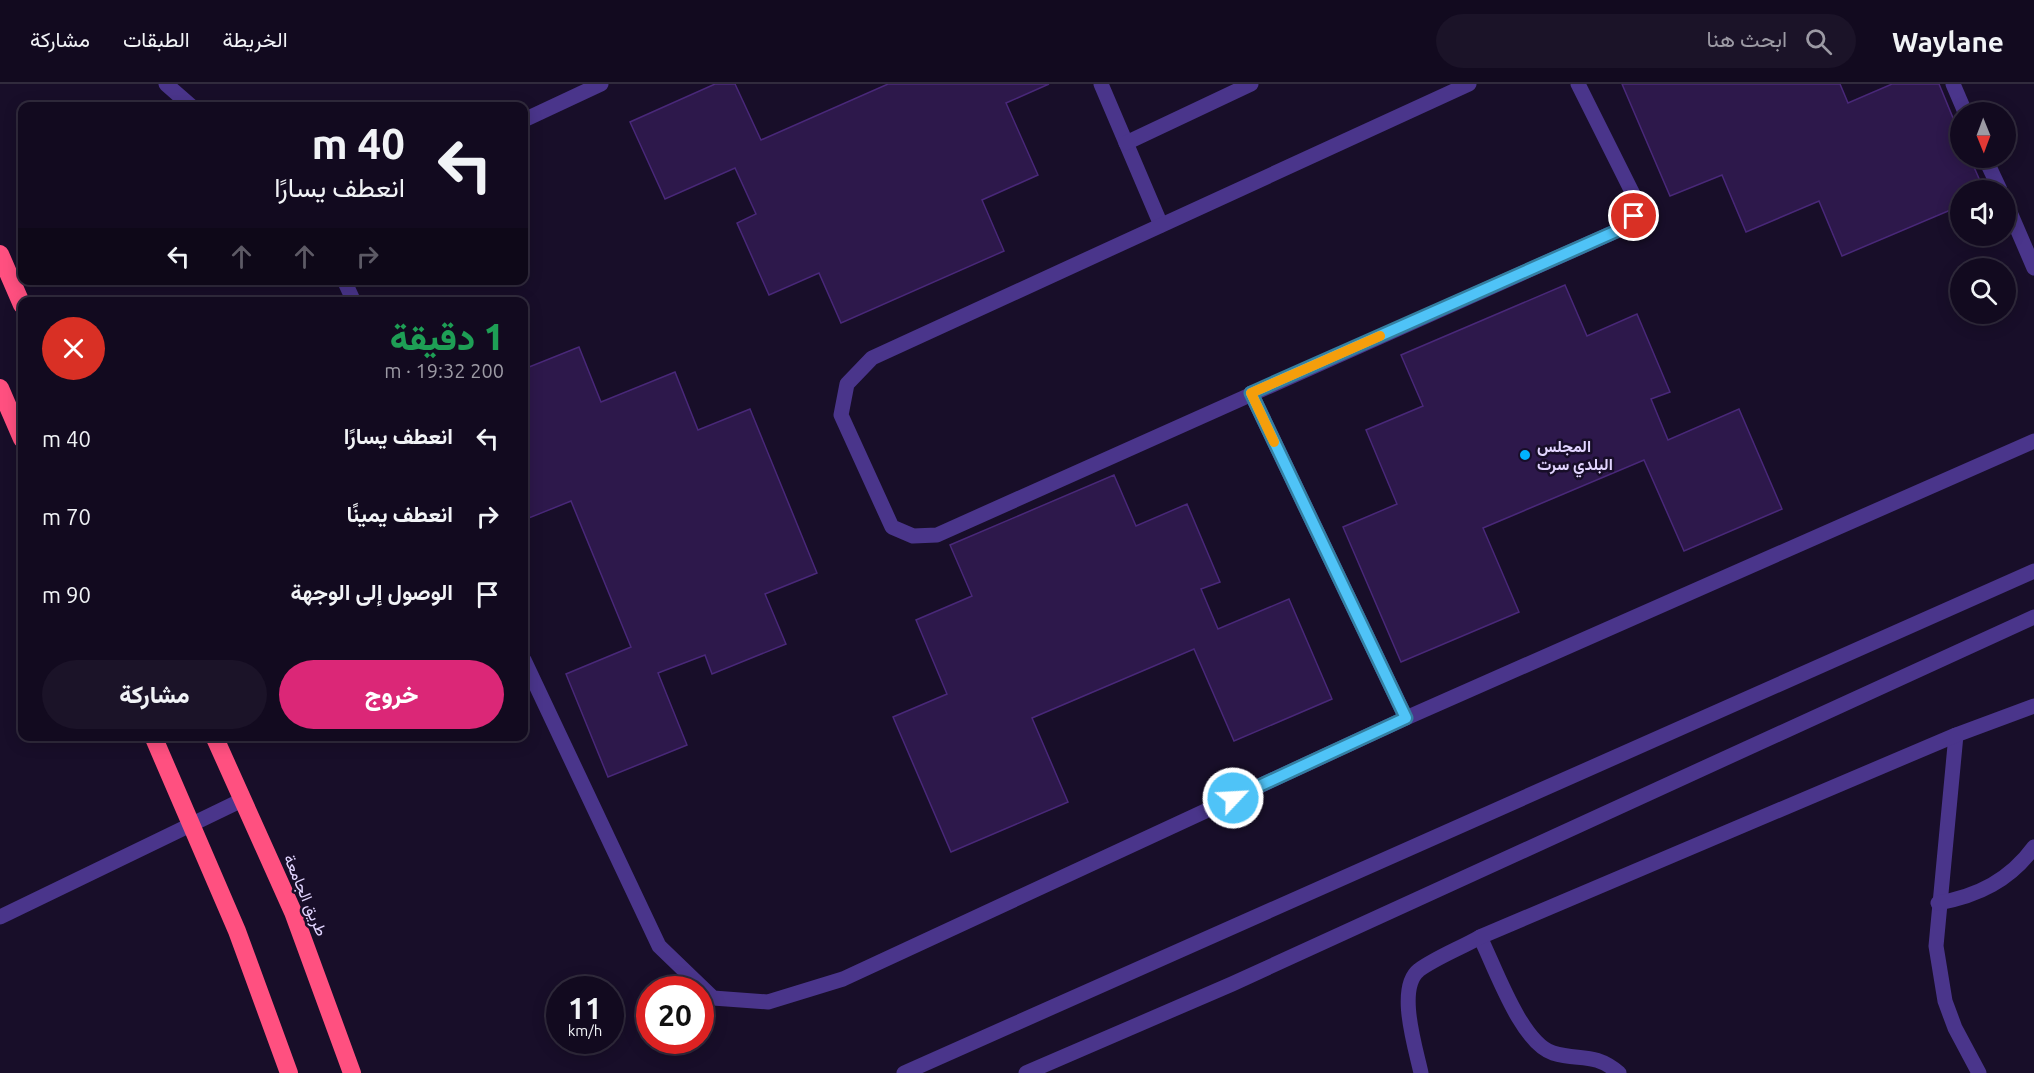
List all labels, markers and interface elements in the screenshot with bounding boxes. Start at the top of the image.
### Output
search box [1436,14,1856,68]
icon: search [1802,25,1835,58]
text: ابحث هنا [1706,26,1787,51]
text: Waylane [1892,26,2004,57]
text: مشاركة [30,27,90,51]
text: الطبقات [123,27,190,51]
text: الخريطة [223,27,288,51]
north arrow [1950,102,2016,168]
map controls [1950,102,2016,324]
text: 40 m [311,120,405,167]
icon: left [426,126,504,204]
text: انعطف يسارًا [274,172,405,202]
button: sound [1950,180,2016,246]
pin [1608,190,1659,241]
icon: arrive [1617,199,1650,232]
icon: left [162,240,195,273]
icon: ahead [225,240,258,273]
icon: ahead [288,240,321,273]
icon: right [351,240,384,273]
button: search [1950,258,2016,324]
text: 1 دقيقة [390,316,504,357]
button: close [42,317,105,380]
text: 200 m · 19:32 [384,359,504,382]
icon: left [471,422,504,455]
text: انعطف يسارًا [344,423,453,448]
text: 40 m [42,426,91,451]
place label: المجلس البلدي سرت [1537,437,1613,478]
marker: المجلس البلدي سرت [1518,448,1532,462]
icon: right [471,500,504,533]
text: انعطف يمينًا [346,501,453,526]
text: 70 m [42,504,91,529]
icon: arrive [471,578,504,611]
text: الوصول إلى الوجهة [290,579,453,604]
text: 90 m [42,582,91,607]
button: مشاركة [42,660,267,729]
button: خروج [279,660,504,729]
position arrow [1201,766,1265,830]
street label: طريق الجامعة [279,851,331,939]
speed limit sign: 20 [636,976,714,1054]
text: 11 [568,991,602,1025]
text: km/h [568,1022,602,1039]

